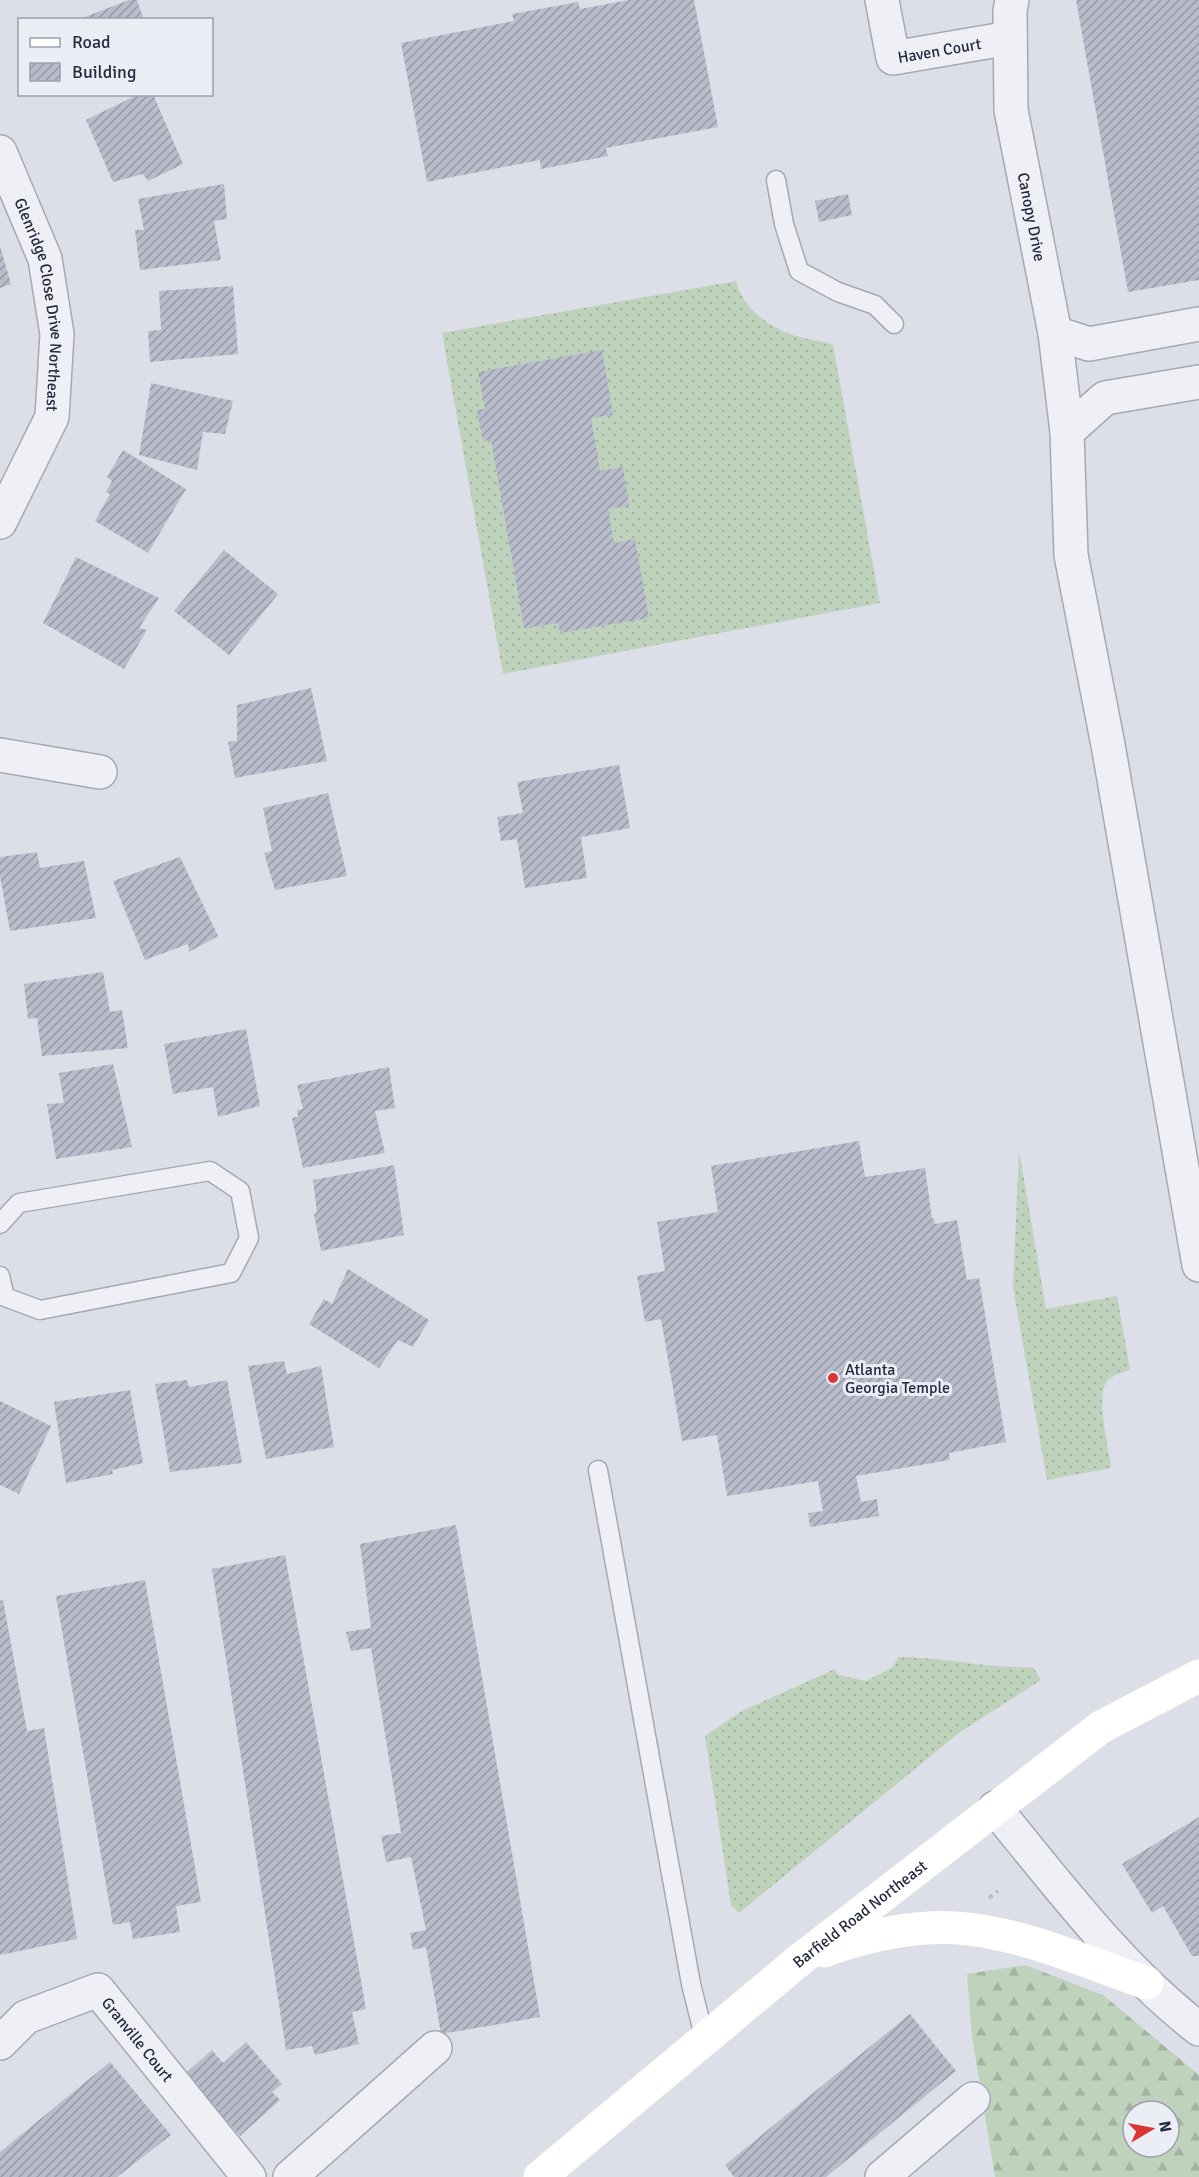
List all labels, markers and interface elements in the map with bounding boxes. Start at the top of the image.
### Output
legend [18,18,213,96]
text: Road [72,31,111,53]
street label: Haven Court [896,34,983,68]
text: Building [72,61,136,83]
street label: Canopy Drive [1013,171,1050,263]
street label: Glenridge Close Drive Northeast [9,195,66,413]
place label: Atlanta Georgia Temple [845,1360,950,1398]
marker: Atlanta Georgia Temple [826,1371,840,1385]
street label: Barfield Road Northeast [789,1856,931,1973]
street label: Granville Court [97,1993,177,2087]
north arrow [1121,2099,1181,2159]
text: N [1154,2119,1176,2134]

